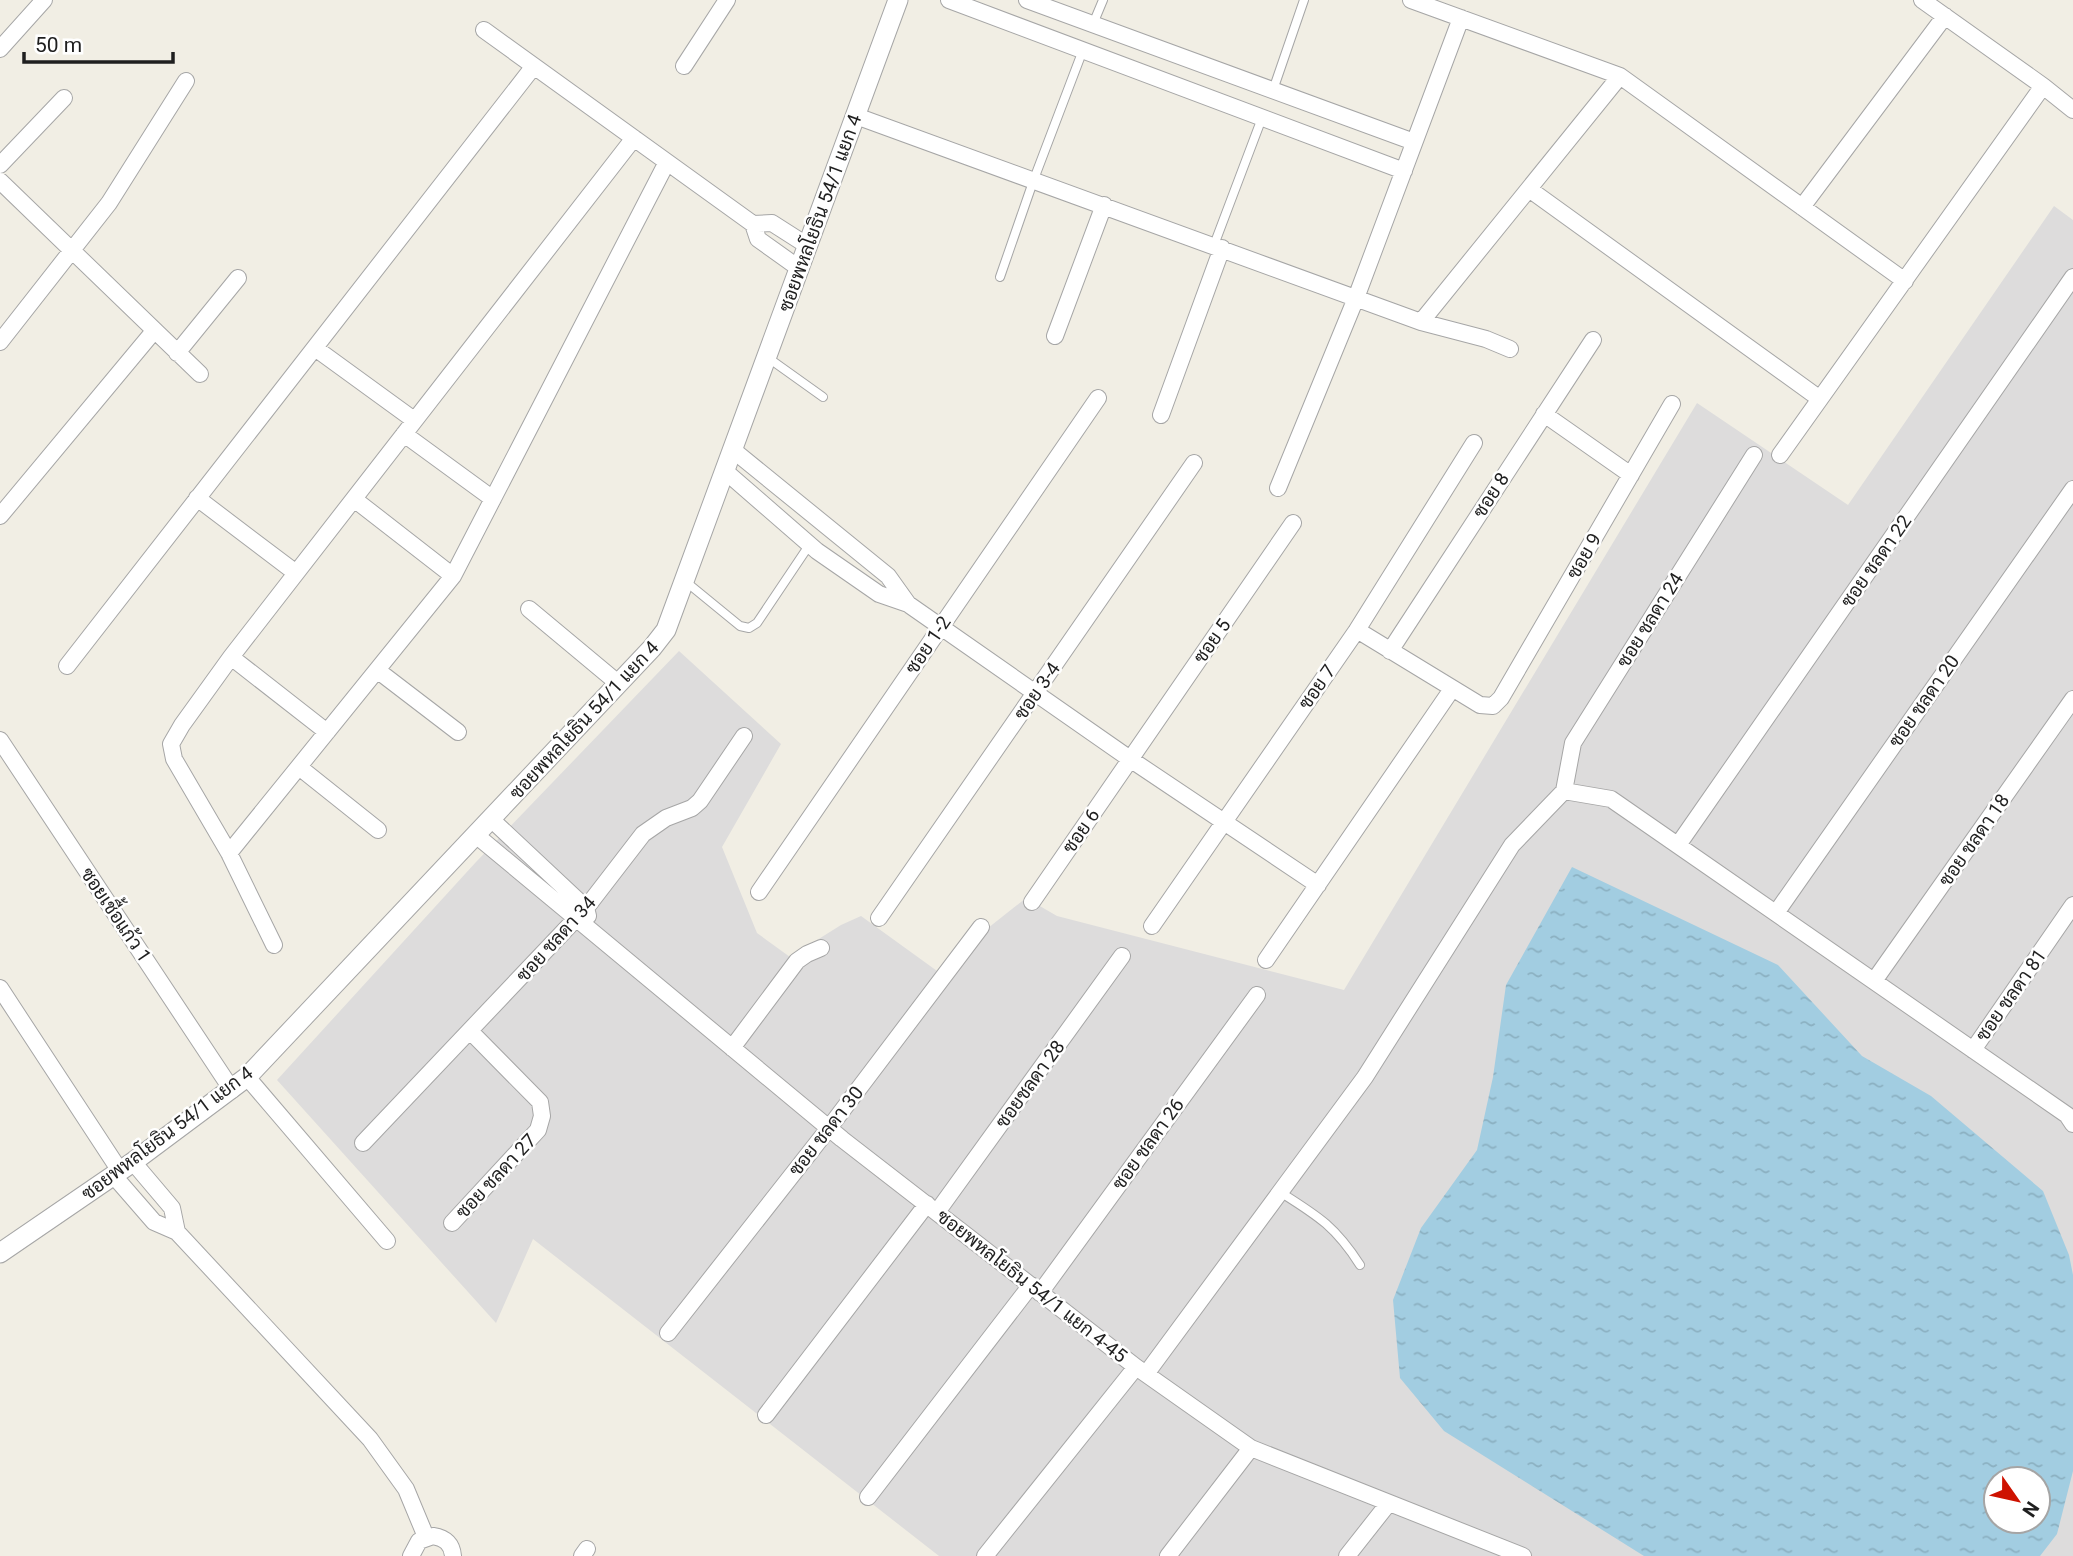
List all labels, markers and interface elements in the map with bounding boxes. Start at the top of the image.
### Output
scale bar [24,21,173,65]
text: 50 m [35,33,82,57]
street label: ซอยพหลโยธิน 54/1 แยก 4 [773,110,867,315]
street label: ซอย 8 [1468,468,1514,522]
street label: ซอย ชลดา 22 [1836,510,1916,612]
street label: ซอย 9 [1562,529,1606,583]
street label: ซอย ชลดา 24 [1612,568,1688,672]
street label: ซอย 1-2 [900,612,956,678]
street label: ซอย 5 [1188,614,1236,668]
street label: ซอยพหลโยธิน 54/1 แยก 4 [504,635,664,804]
street label: ซอย ชลดา 20 [1884,650,1964,752]
street label: ซอย 3-4 [1009,657,1065,724]
street label: ซอย 7 [1293,660,1341,714]
street label: ซอย ชลดา 18 [1934,789,2014,891]
street label: ซอย 6 [1057,804,1105,858]
street label: ซอยเชื้อแก้ว 1 [76,859,162,967]
street label: ซอย ชลดา 34 [511,891,601,987]
street label: ซอย ชลดา 81 [1971,944,2051,1046]
street label: ซอยชลดา 28 [990,1036,1070,1132]
street label: ซอยพหลโยธิน 54/1 แยก 4 [76,1060,257,1205]
street label: ซอย ชลดา 30 [784,1082,868,1180]
street label: ซอย ชลดา 26 [1107,1094,1189,1194]
street label: ซอย ชลดา 27 [451,1129,541,1223]
street label: ซอยพหลโยธิน 54/1 แยก 4-45 [932,1204,1132,1367]
north arrow [1982,1465,2052,1535]
text: N [2017,1497,2044,1521]

